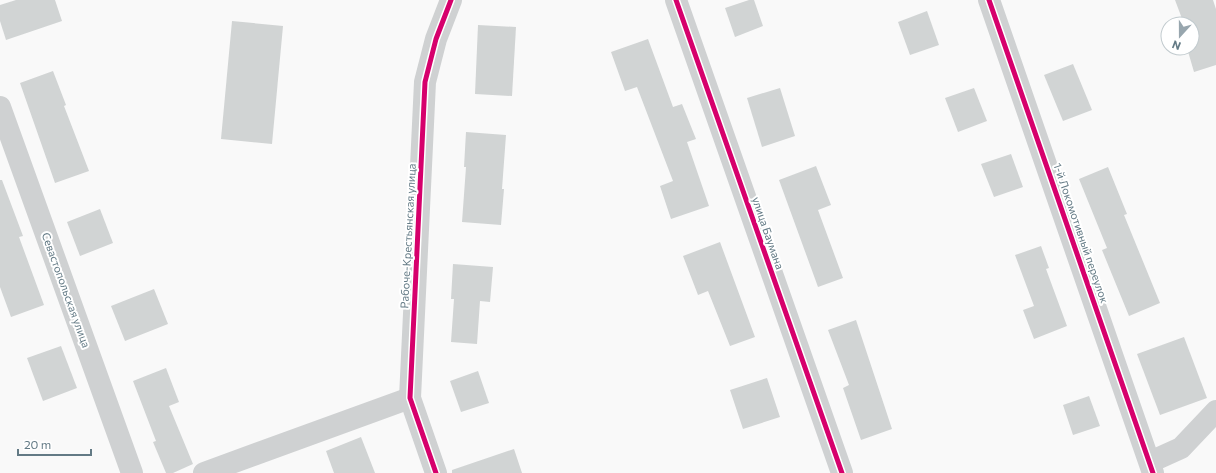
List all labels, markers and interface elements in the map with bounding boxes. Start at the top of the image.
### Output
north arrow [1160,16,1200,56]
text: N [1170,38,1182,53]
street label: 1-й Локомотивный переулок [1051,161,1112,305]
street label: Рабоче-Крестьянская улица [397,163,418,309]
street label: улица Баумана [750,195,787,271]
street label: Севастопольская улица [40,230,93,349]
scale bar [18,431,91,457]
text: 20 m [24,437,51,451]

